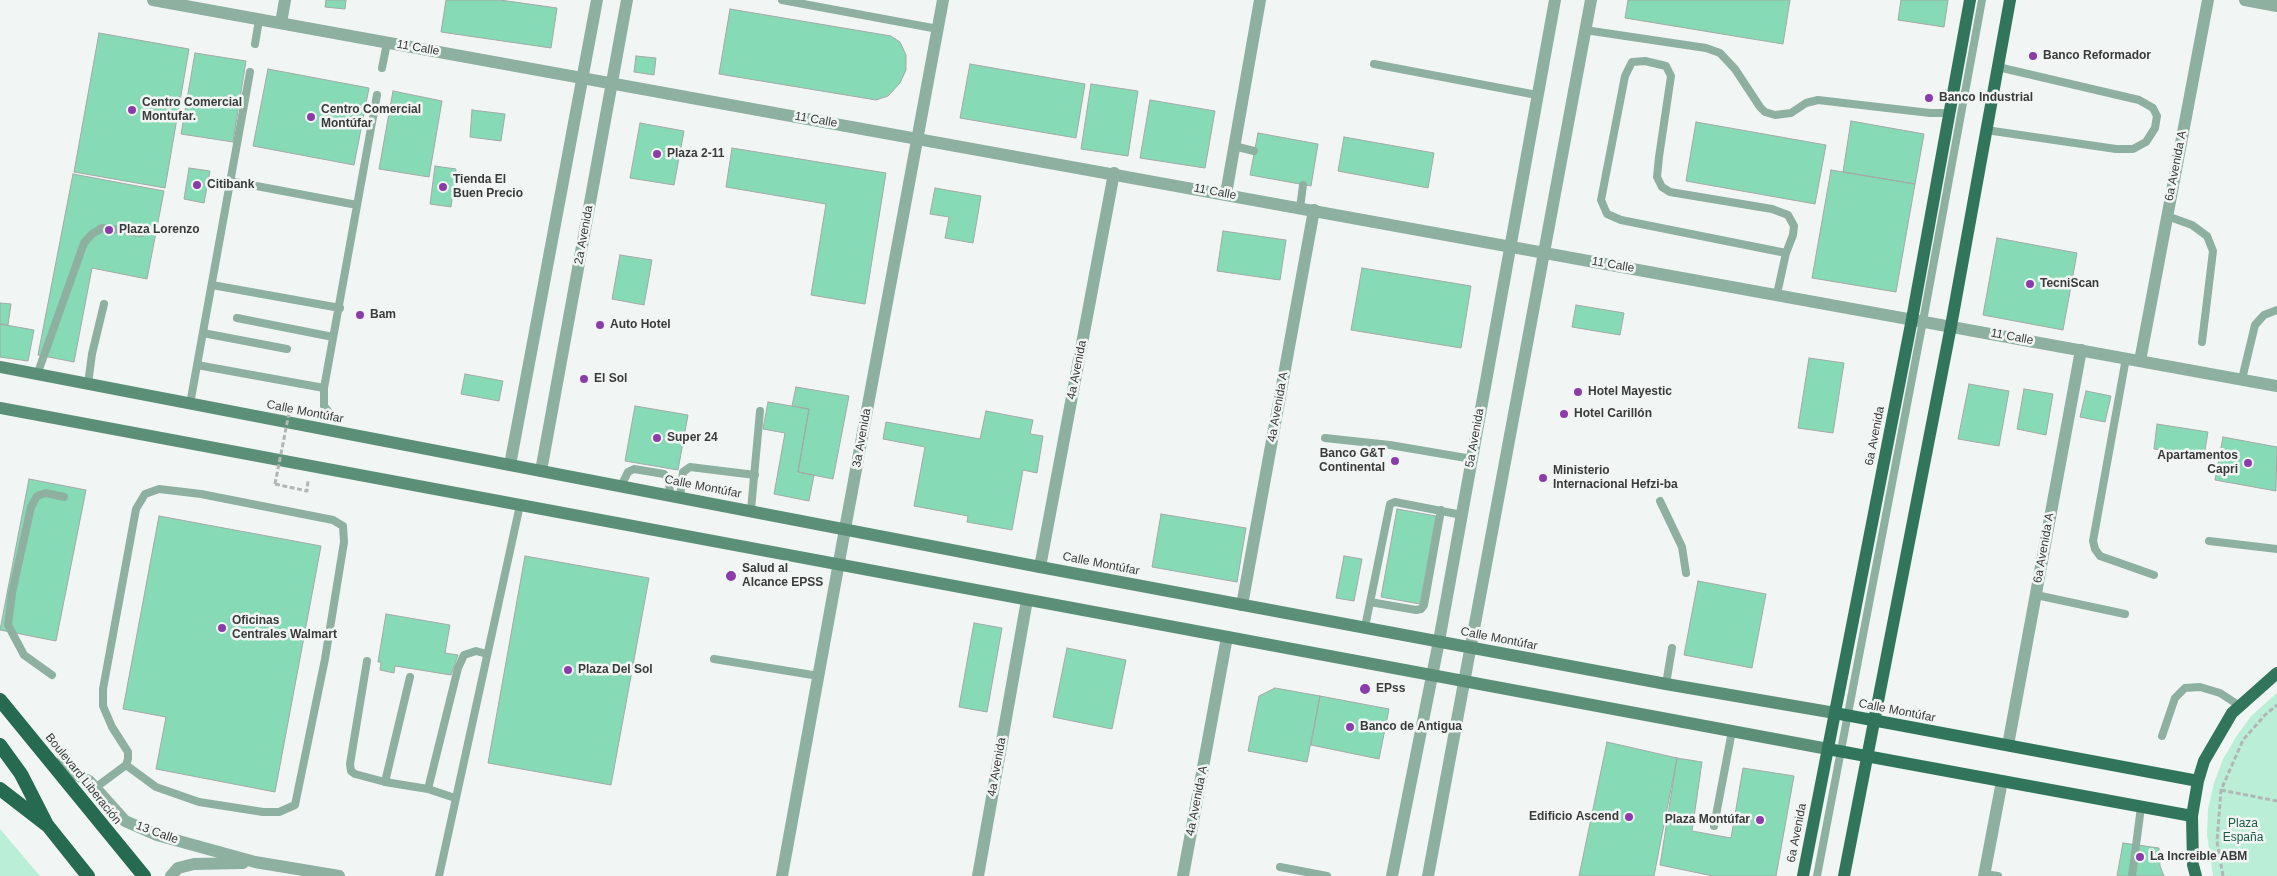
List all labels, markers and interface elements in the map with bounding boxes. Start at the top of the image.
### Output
street label: 11 Calle [396,37,440,59]
place label: Banco Reformador [2043,49,2151,63]
marker: Banco Reformador [2027,50,2039,62]
place label: Banco Industrial [1939,91,2033,105]
marker: Banco Industrial [1923,92,1935,104]
place label: Centro Comercial Montufar. [142,96,242,124]
place label: Centro Comercial Montúfar [321,103,421,131]
marker: Centro Comercial Montufar. [126,104,138,116]
street label: 11 Calle [794,109,838,131]
marker: Centro Comercial Montúfar [305,111,317,123]
street label: 6a Avenida A [2162,130,2190,202]
place label: Plaza 2-11 [667,147,724,161]
marker: Plaza 2-11 [651,148,663,160]
place label: Tienda El Buen Precio [453,173,523,201]
place label: Citibank [207,178,254,192]
marker: Citibank [191,179,203,191]
marker: Tienda El Buen Precio [437,181,449,193]
street label: 11 Calle [1192,181,1238,203]
street label: 2a Avenida [572,204,596,266]
place label: Plaza Lorenzo [119,223,200,237]
marker: Plaza Lorenzo [103,224,115,236]
street label: 11 Calle [1591,254,1635,276]
place label: TecniScan [2040,277,2099,291]
marker: TecniScan [2024,278,2036,290]
place label: Bam [370,308,396,322]
marker: Bam [354,309,366,321]
place label: Auto Hotel [610,318,671,332]
marker: Auto Hotel [594,319,606,331]
street label: 11 Calle [1989,326,2035,348]
street label: 4a Avenida [1064,339,1090,401]
street label: 4a Avenida A [1265,371,1291,443]
place label: El Sol [594,372,627,386]
marker: El Sol [578,373,590,385]
place label: Hotel Mayestic [1588,385,1672,399]
marker: Hotel Mayestic [1572,386,1584,398]
street label: Calle Montúfar [265,397,345,427]
street label: 6a Avenida [1862,405,1888,467]
street label: 3a Avenida [850,407,874,469]
street label: 5a Avenida [1463,407,1487,469]
place label: Hotel Carillón [1574,407,1652,421]
marker: Hotel Carillón [1558,408,1570,420]
place label: Super 24 [667,431,718,445]
marker: Super 24 [651,432,663,444]
place label: Banco G&T Continental [1319,447,1385,475]
place label: Apartamentos Capri [2157,449,2238,477]
marker: Banco G&T Continental [1389,455,1401,467]
marker: Apartamentos Capri [2242,457,2254,469]
place label: Ministerio Internacional Hefzi-ba [1553,464,1678,492]
street label: Calle Montúfar [663,472,743,502]
marker: Ministerio Internacional Hefzi-ba [1537,472,1549,484]
street label: 6a Avenida A [2031,512,2057,584]
street label: Calle Montúfar [1061,549,1141,579]
place label: Salud al Alcance EPSS [742,562,823,590]
marker: Salud al Alcance EPSS [724,569,738,583]
place label: Oficinas Centrales Walmart [232,614,337,642]
marker: Oficinas Centrales Walmart [216,622,228,634]
street label: Calle Montúfar [1459,624,1539,654]
place label: Plaza Del Sol [578,663,653,677]
marker: Plaza Del Sol [562,664,574,676]
marker: EPss [1358,682,1372,696]
place label: EPss [1376,682,1405,696]
street label: Calle Montúfar [1857,696,1937,726]
place label: Banco de Antigua [1360,720,1462,734]
marker: Banco de Antigua [1344,721,1356,733]
street label: Boulevard Liberación [42,731,124,827]
street label: 4a Avenida [985,736,1009,798]
street label: 4a Avenida A [1183,765,1211,837]
street label: 6a Avenida [1784,802,1810,864]
place label: Edificio Ascend [1529,810,1619,824]
marker: Edificio Ascend [1623,811,1635,823]
place label: Plaza Montúfar [1665,813,1750,827]
marker: Plaza Montúfar [1754,814,1766,826]
park label: Plaza España [2223,817,2263,845]
street label: 13 Calle [134,819,180,847]
place label: La Increible ABM [2150,850,2247,864]
marker: La Increible ABM [2134,851,2146,863]

